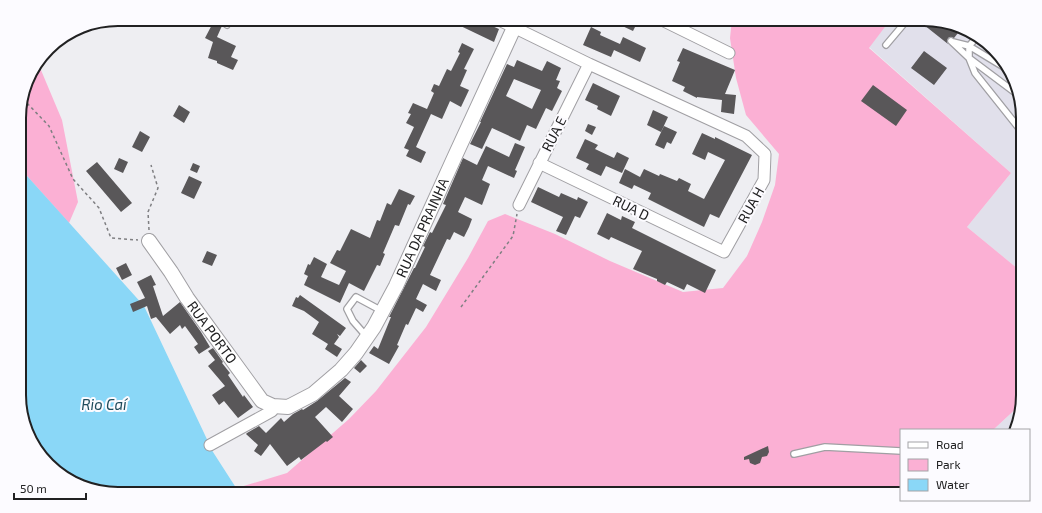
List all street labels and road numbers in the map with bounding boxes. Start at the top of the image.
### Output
street label: RUA E [538,113,570,154]
street label: RUA DA PRAINHA [392,175,452,280]
street label: RUA H [734,184,767,226]
street label: RUA D [610,191,652,224]
street label: RUA PORTO [184,298,241,366]

